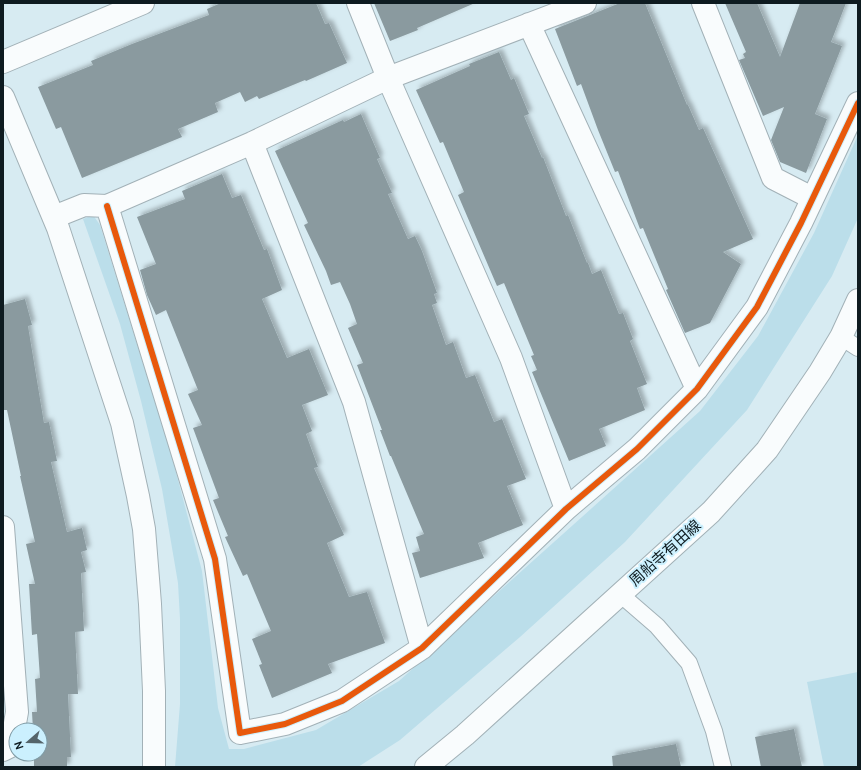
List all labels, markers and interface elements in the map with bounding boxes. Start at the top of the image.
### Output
street label: 周船寺有田線 [626,516,704,590]
north arrow [8,722,48,762]
text: N [11,739,27,751]

